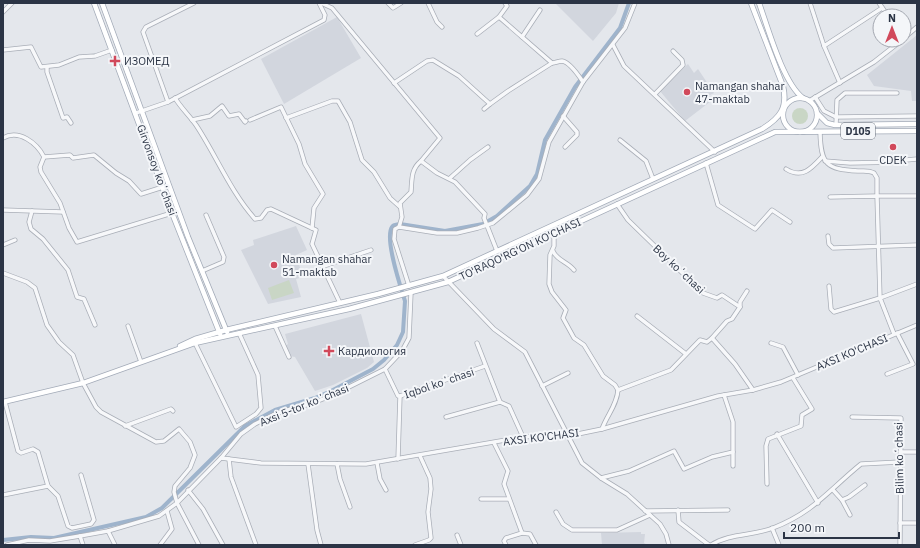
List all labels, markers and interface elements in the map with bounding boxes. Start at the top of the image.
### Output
north arrow [872,8,912,48]
text: N [888,11,896,25]
place label: ИЗОМЕД [124,54,169,68]
marker: ИЗОМЕД [109,55,121,67]
place label: Namangan shahar 47-maktab [695,79,785,106]
marker: Namangan shahar 47-maktab [682,87,692,97]
street label: Girvonsoy koʻchasi [134,123,180,217]
road number: D105 [841,123,875,139]
marker: CDEK [888,142,898,152]
place label: CDEK [879,153,907,167]
street label: TO'RAQO'RG'ON KO'CHASI [457,215,583,283]
street label: Boy koʻchasi [650,242,708,296]
place label: Namangan shahar 51-maktab [282,252,372,279]
marker: Namangan shahar 51-maktab [269,260,279,270]
street label: AXSI KO'CHASI [814,331,890,373]
place label: Кардиология [338,344,406,358]
marker: Кардиология [323,345,335,357]
street label: Iqbol koʻchasi [402,364,476,402]
street label: Аxsi 5-tor koʼchasi [257,381,351,429]
street label: Bilim koʻchasi [891,422,907,494]
street label: AXSI KO'CHASI [502,425,580,449]
scale bar [784,514,899,540]
text: 200 m [790,520,825,535]

